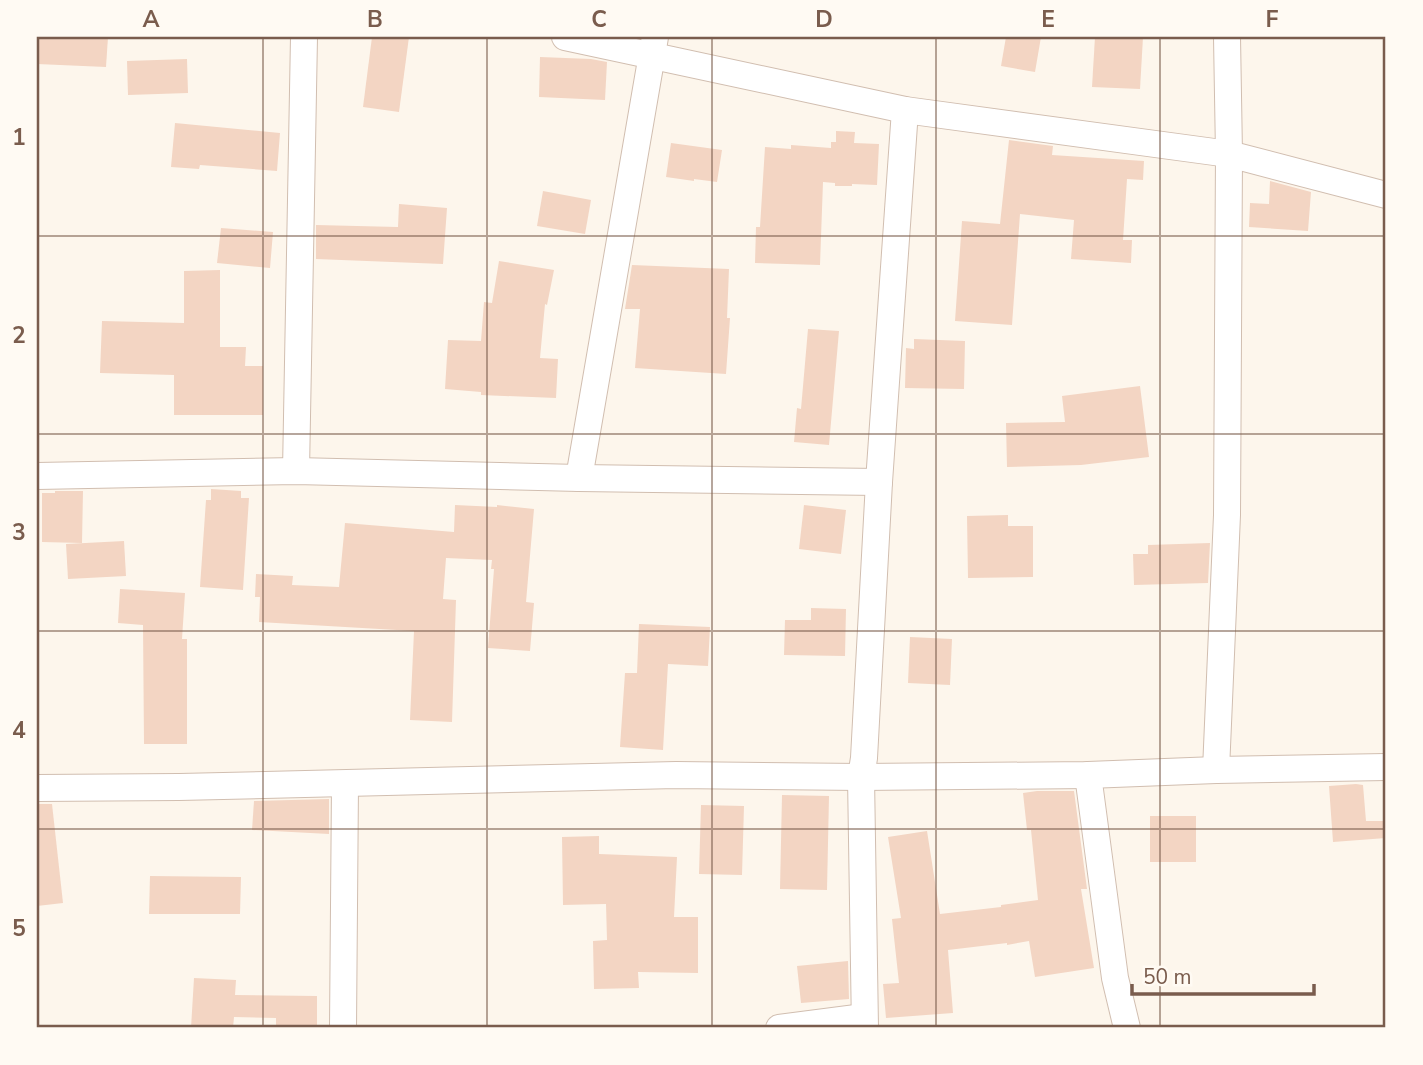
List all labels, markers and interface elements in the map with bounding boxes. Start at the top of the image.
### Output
text: A [142,4,160,35]
text: B [367,4,383,35]
text: C [591,4,607,35]
text: D [815,4,833,35]
text: E [1041,4,1055,35]
text: F [1266,4,1279,35]
text: 1 [12,122,26,153]
text: 2 [12,320,26,351]
text: 3 [12,517,26,548]
text: 4 [12,715,26,746]
text: 5 [12,913,26,944]
scale bar [1132,953,1314,997]
text: 50 m [1143,963,1192,991]

